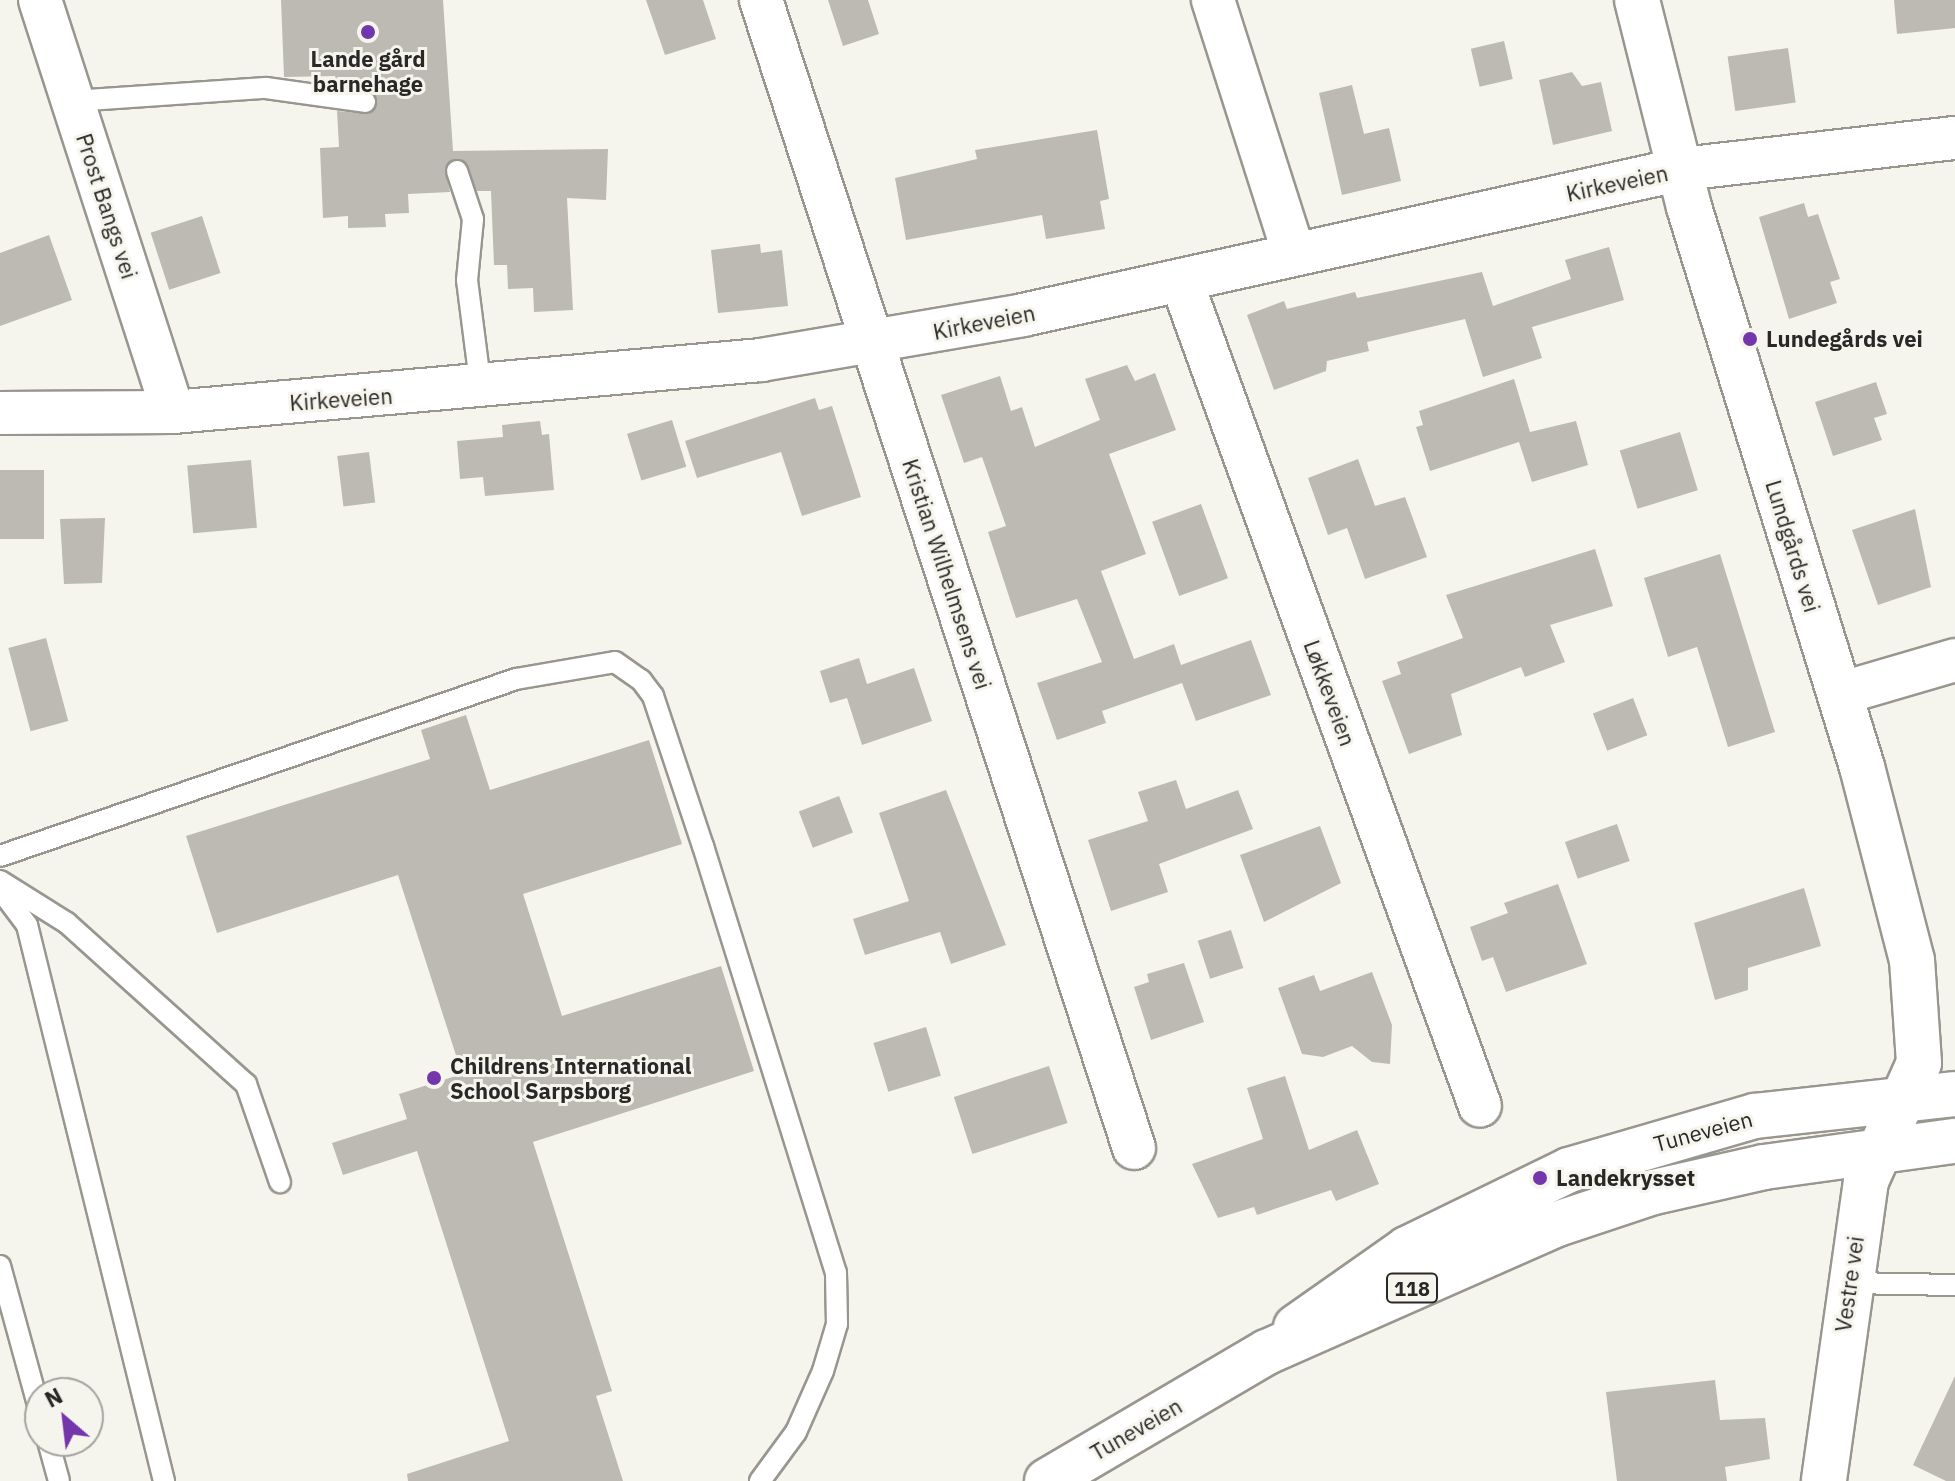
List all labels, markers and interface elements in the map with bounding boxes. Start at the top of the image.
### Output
marker: Lande gård barnehage [359,23,377,41]
place label: Lande gård barnehage [310,45,426,96]
street label: Prost Bangs vei [71,130,143,282]
street label: Kirkeveien [1564,159,1670,207]
street label: Kirkeveien [931,299,1037,345]
place label: Lundegårds vei [1766,326,1923,352]
marker: Lundegårds vei [1741,330,1759,348]
street label: Kirkeveien [288,382,394,416]
street label: Kristian Wilhelmsens vei [897,455,997,693]
street label: Lundgårds vei [1760,477,1826,615]
street label: Løkkeveien [1299,636,1361,750]
place label: Childrens International School Sarpsborg [450,1052,691,1104]
marker: Childrens International School Sarpsborg [425,1069,443,1087]
street label: Tuneveien [1651,1105,1755,1157]
place label: Landekrysset [1556,1165,1695,1191]
marker: Landekrysset [1531,1169,1549,1187]
street label: Vestre vei [1829,1234,1869,1334]
road number: 118 [1386,1272,1438,1304]
north arrow [24,1377,104,1457]
text: N [40,1381,67,1414]
street label: Tuneveien [1086,1392,1186,1466]

